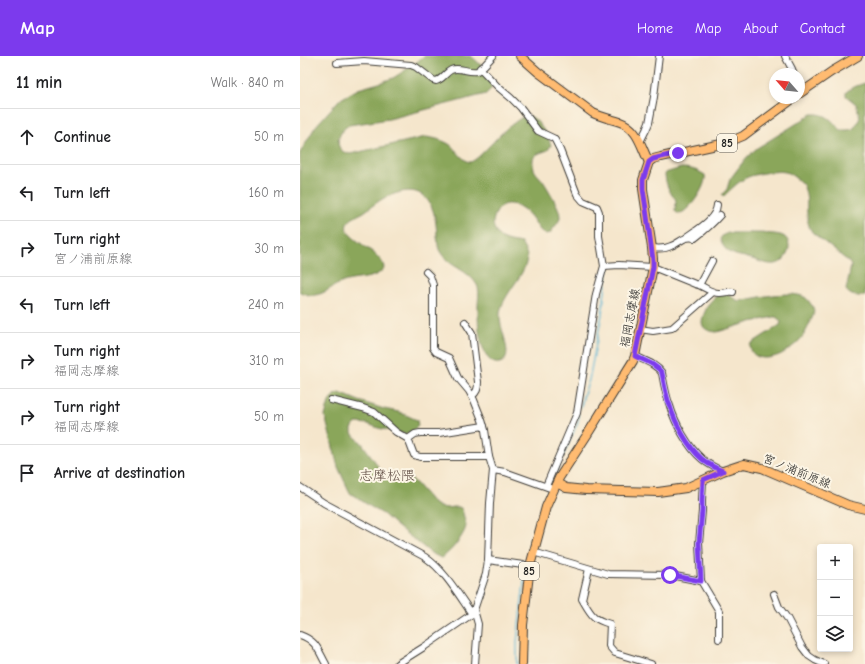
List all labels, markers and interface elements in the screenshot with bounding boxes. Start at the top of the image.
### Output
text: Map [20,17,55,39]
text: Home [637,20,673,37]
text: Map [695,20,721,37]
text: About [743,20,778,37]
text: Contact [800,20,845,37]
north arrow [769,68,805,104]
text: 11 min [16,73,62,92]
text: Walk · 840 m [211,75,284,90]
icon: ahead [16,126,38,148]
text: Continue [54,128,111,146]
text: 50 m [254,129,284,144]
road number: 85 [717,134,737,152]
route end [669,144,687,162]
icon: left [16,182,38,204]
text: Turn left [54,184,110,202]
text: 160 m [249,185,284,200]
text: Turn right [54,230,120,248]
icon: right [16,238,38,260]
text: 30 m [254,241,284,256]
text: 宮ノ浦前原線 [54,251,132,266]
street label: 福岡志摩線 [617,287,643,349]
icon: left [16,294,38,316]
text: Turn left [54,296,110,314]
text: 240 m [248,297,284,312]
text: Turn right [54,342,120,360]
icon: right [16,350,38,372]
text: 310 m [249,353,284,368]
text: 福岡志摩線 [54,363,119,378]
text: Turn right [54,398,120,416]
icon: right [16,406,38,428]
text: 50 m [254,409,284,424]
text: 福岡志摩線 [54,419,119,434]
street label: 宮ノ浦前原線 [761,451,833,491]
icon: arrive [16,462,38,484]
text: Arrive at destination [54,464,185,482]
district label: 志摩松隈 [359,467,415,484]
map controls [817,544,853,652]
button: + [817,544,853,580]
road number: 85 [519,562,539,580]
route start [661,566,679,584]
button: − [817,580,853,616]
button: layers [817,616,853,652]

